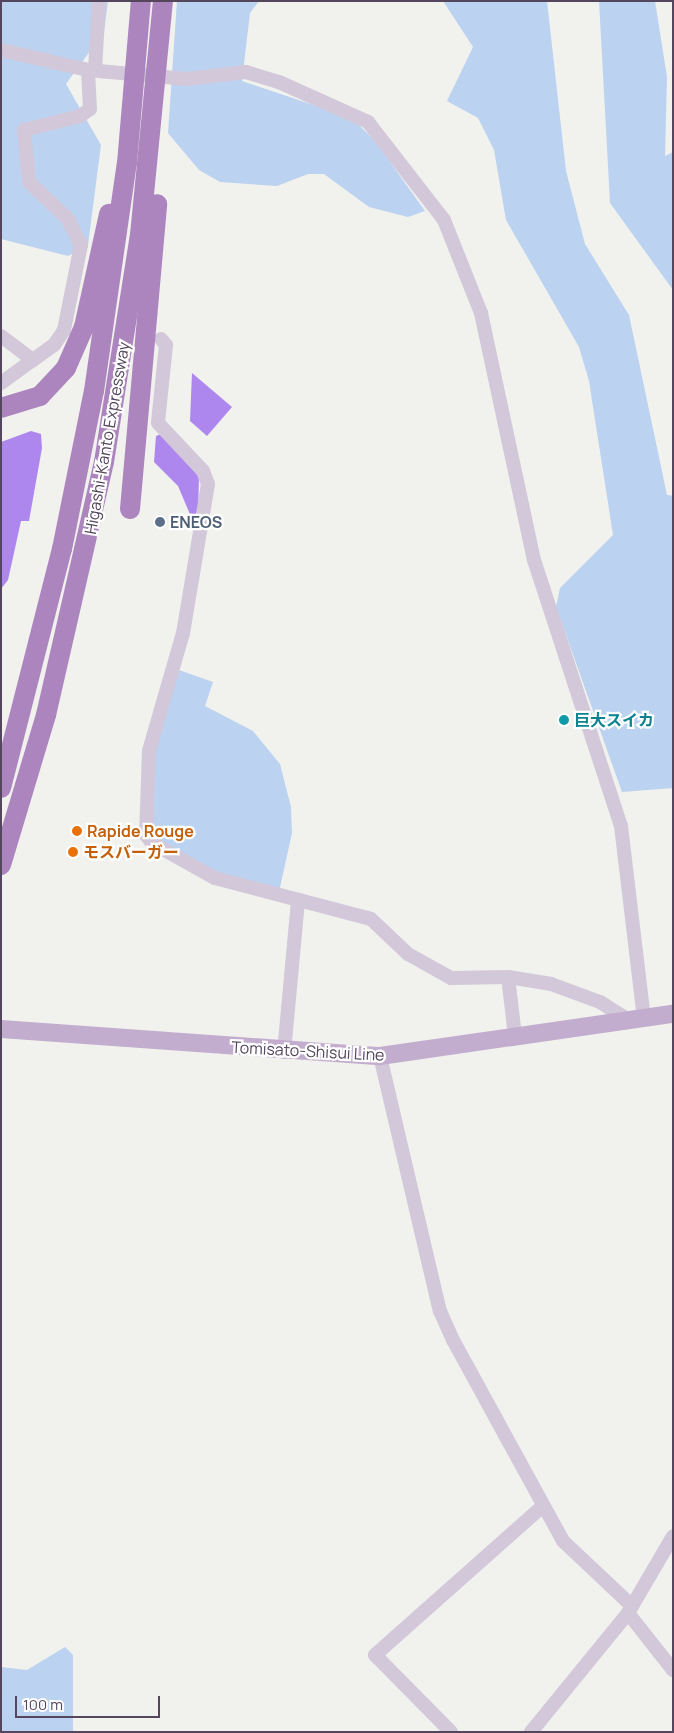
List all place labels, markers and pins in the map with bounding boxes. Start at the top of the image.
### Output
place label: ENEOS [170,512,222,532]
marker: ENEOS [154,516,166,528]
place label: 巨大スイカ [574,710,654,730]
marker: 巨大スイカ [558,714,570,726]
place label: Rapide Rouge [87,821,194,841]
marker: Rapide Rouge [71,825,83,837]
place label: モスバーガー [83,842,179,862]
marker: モスバーガー [67,846,79,858]

